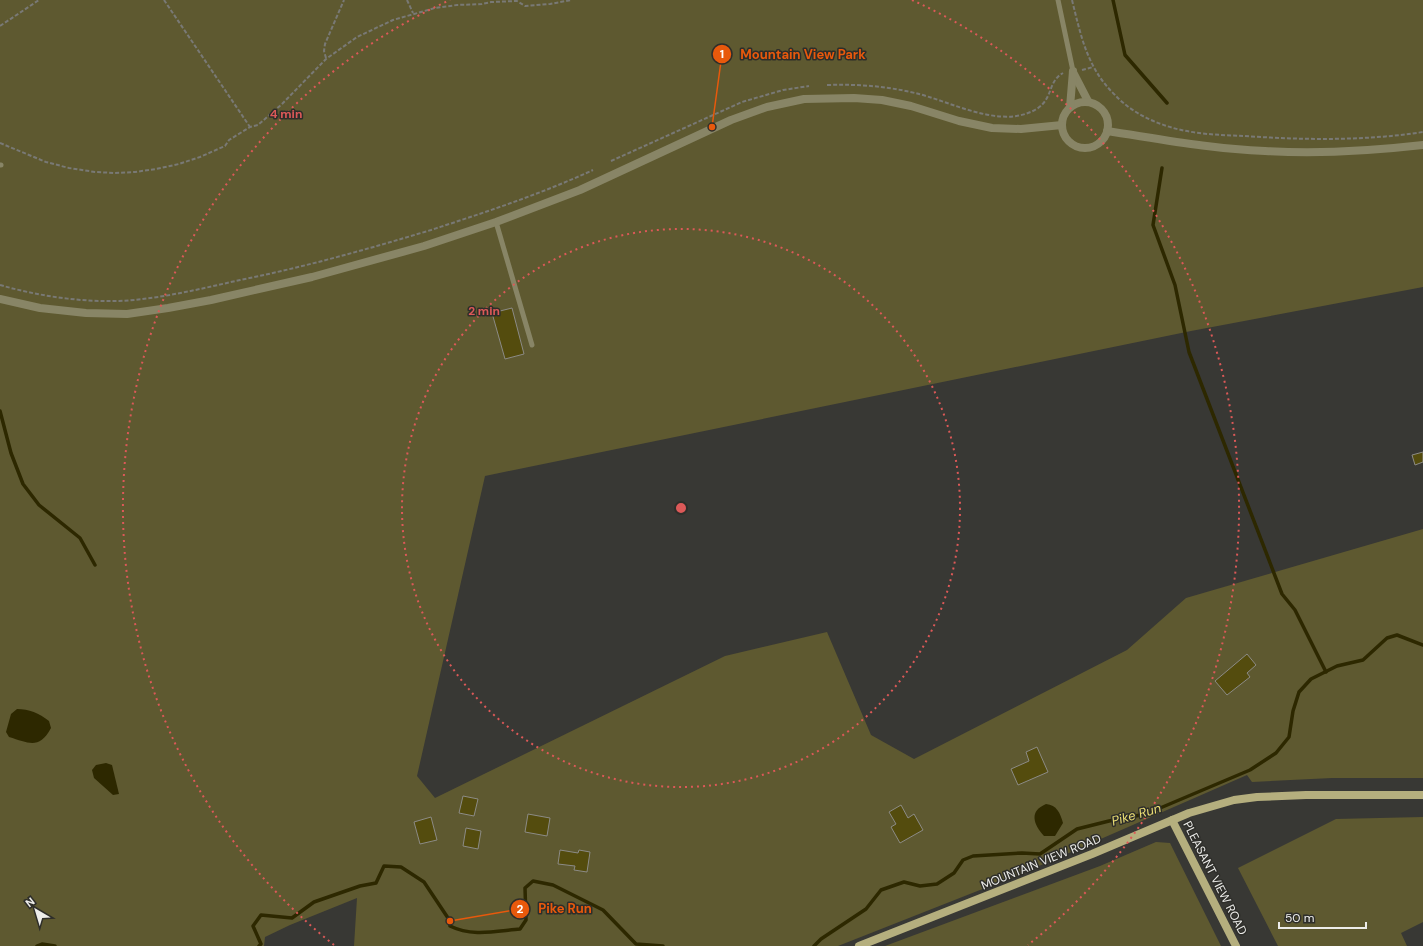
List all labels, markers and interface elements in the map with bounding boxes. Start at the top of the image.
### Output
callout: Mountain View Park [712,41,873,66]
text: 1 [720,46,724,62]
text: Mountain View Park [740,46,866,63]
text: 4 min [270,106,302,122]
text: 2 min [468,303,500,319]
centre of rings [674,501,688,515]
water label: Pike Run [1109,799,1163,830]
street label: PLEASANT VIEW ROAD [1179,818,1251,938]
street label: MOUNTAIN VIEW ROAD [979,831,1103,893]
north arrow [16,890,56,930]
text: N [22,894,37,910]
callout: Pike Run [510,896,600,921]
text: Pike Run [538,900,592,917]
text: 2 [517,901,524,917]
scale bar [1279,904,1366,930]
text: 50 m [1285,910,1314,926]

